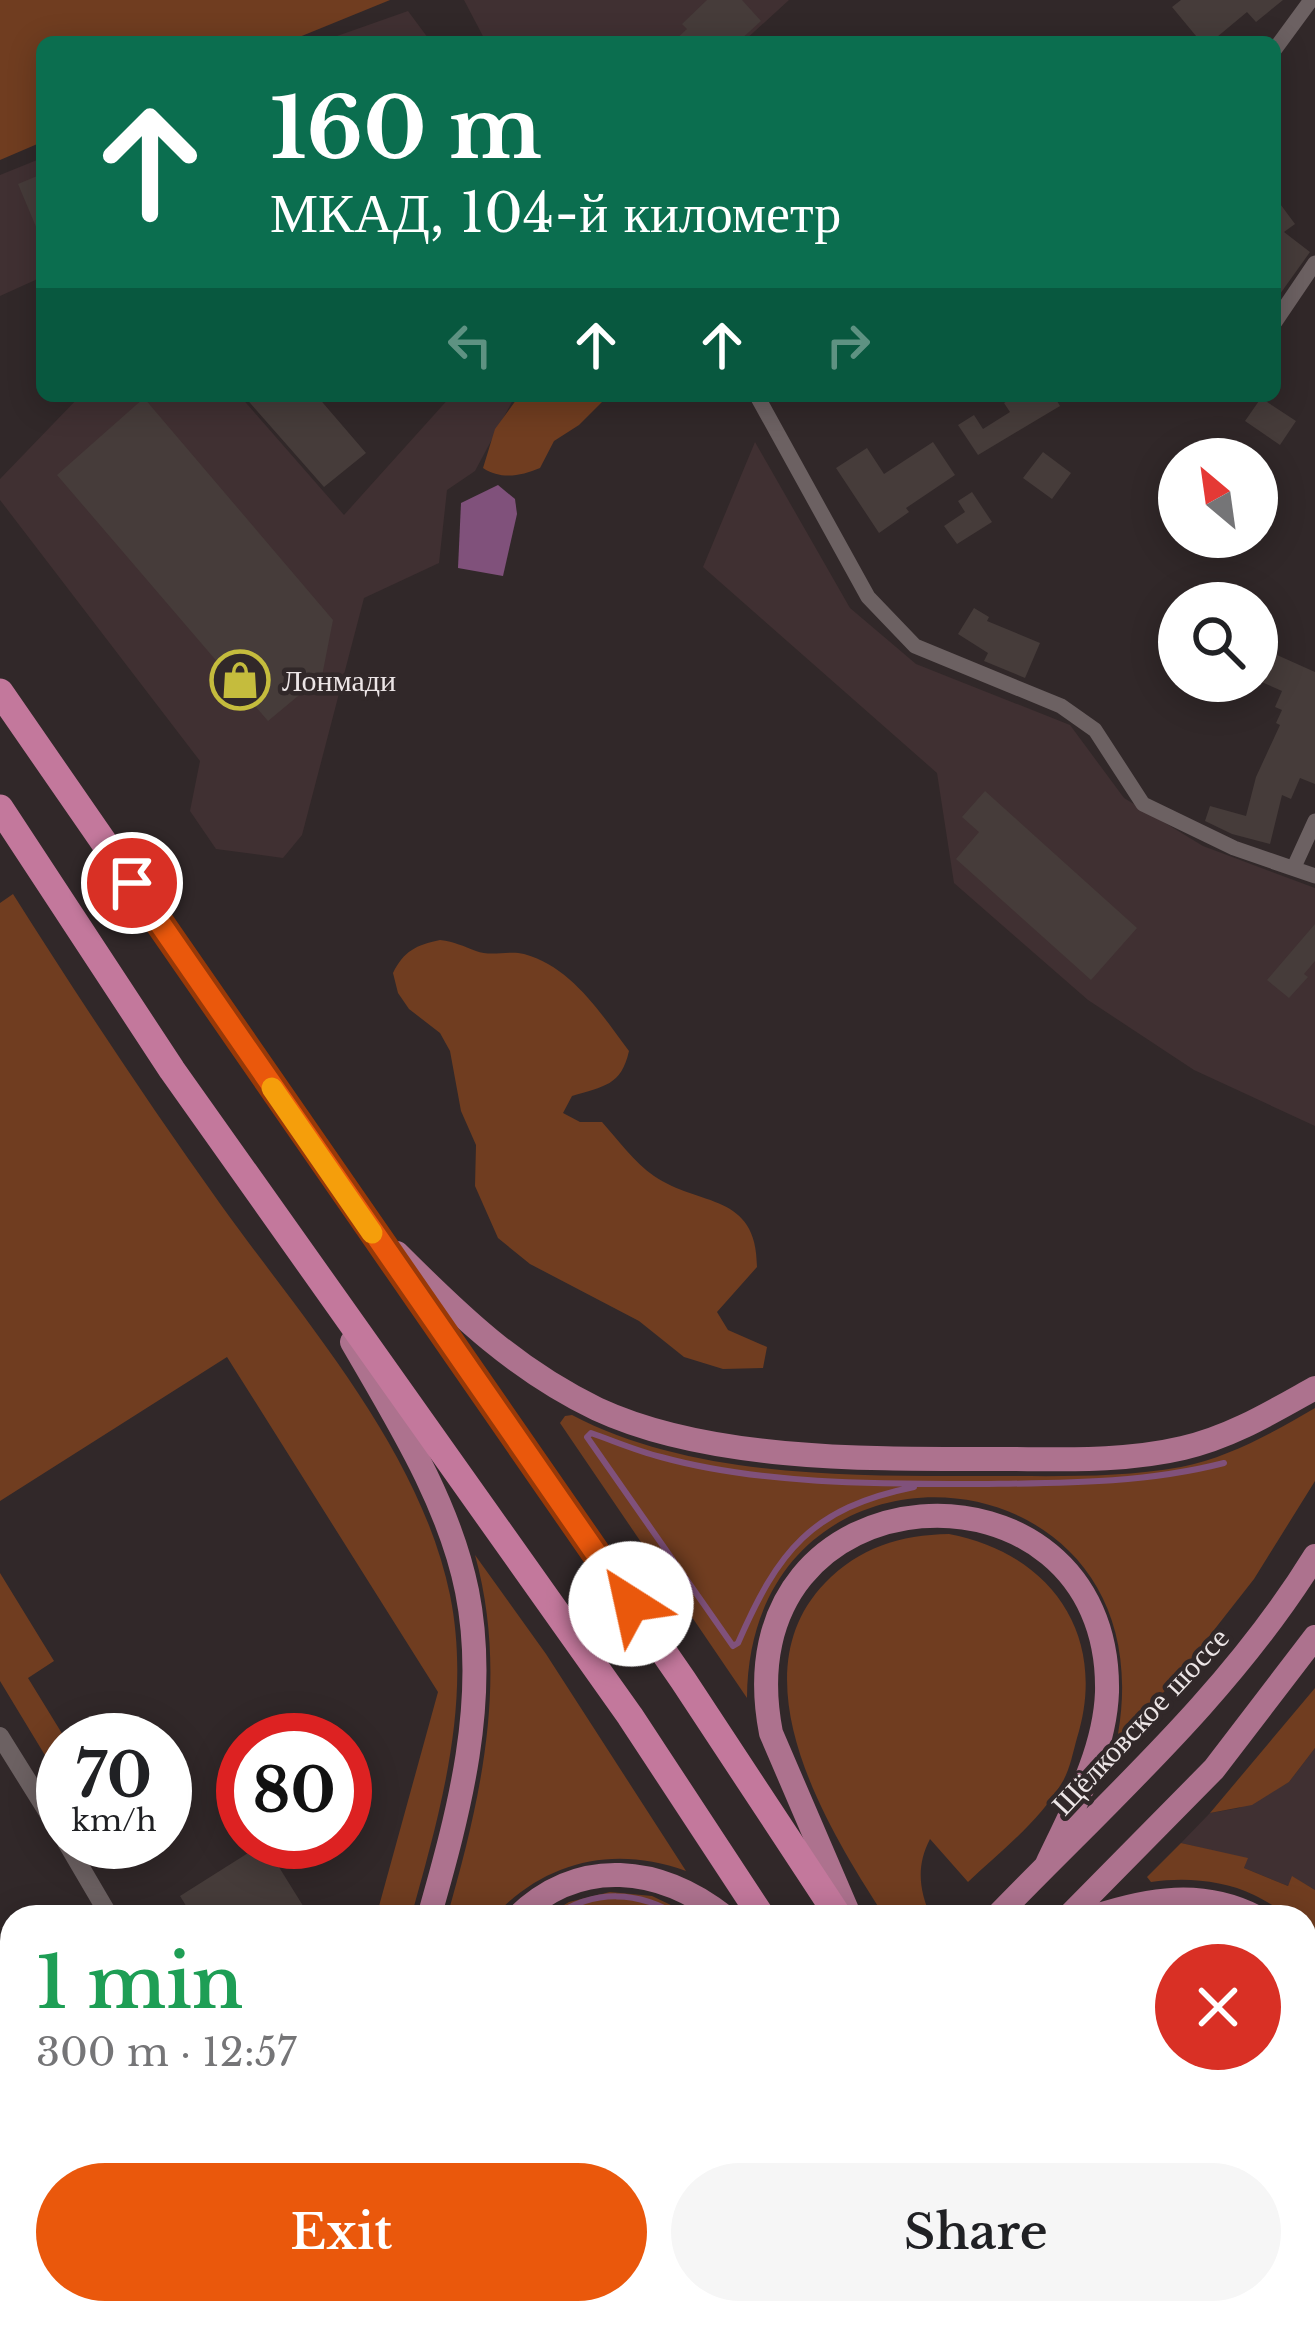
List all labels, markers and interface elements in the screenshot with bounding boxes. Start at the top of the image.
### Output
text: 160 m [270,77,542,181]
icon: ahead [72,84,228,240]
text: МКАД, 104-й километр [270,180,841,247]
icon: left [437,312,503,378]
icon: ahead [563,312,629,378]
icon: ahead [689,312,755,378]
icon: right [815,312,881,378]
north arrow [1158,438,1278,558]
map controls [1158,438,1278,702]
button: search [1158,582,1278,702]
shop icon: Лонмади [209,649,271,711]
place label: Лонмади [282,662,396,699]
pin [81,832,183,934]
icon: arrive [99,850,165,916]
position arrow [568,1541,694,1667]
street label: Щёлковское шоссе [1043,1619,1237,1823]
speed limit sign: 80 [216,1713,372,1869]
text: 70 [76,1739,152,1813]
text: km/h [71,1802,157,1839]
text: 1 min [36,1938,243,2027]
button: close [1155,1944,1281,2070]
text: 300 m · 12:57 [36,2028,297,2077]
button: Exit [36,2163,647,2301]
button: Share [671,2163,1281,2301]

